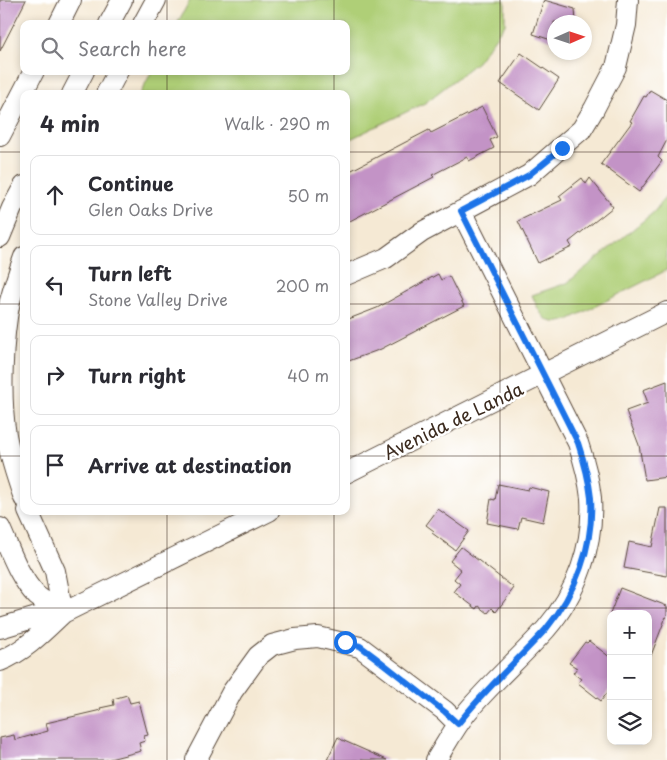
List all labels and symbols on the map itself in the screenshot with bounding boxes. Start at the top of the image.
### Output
north arrow [547,15,592,60]
route end [551,137,574,160]
street label: Avenida de Landa [378,374,528,466]
route start [334,631,357,654]

